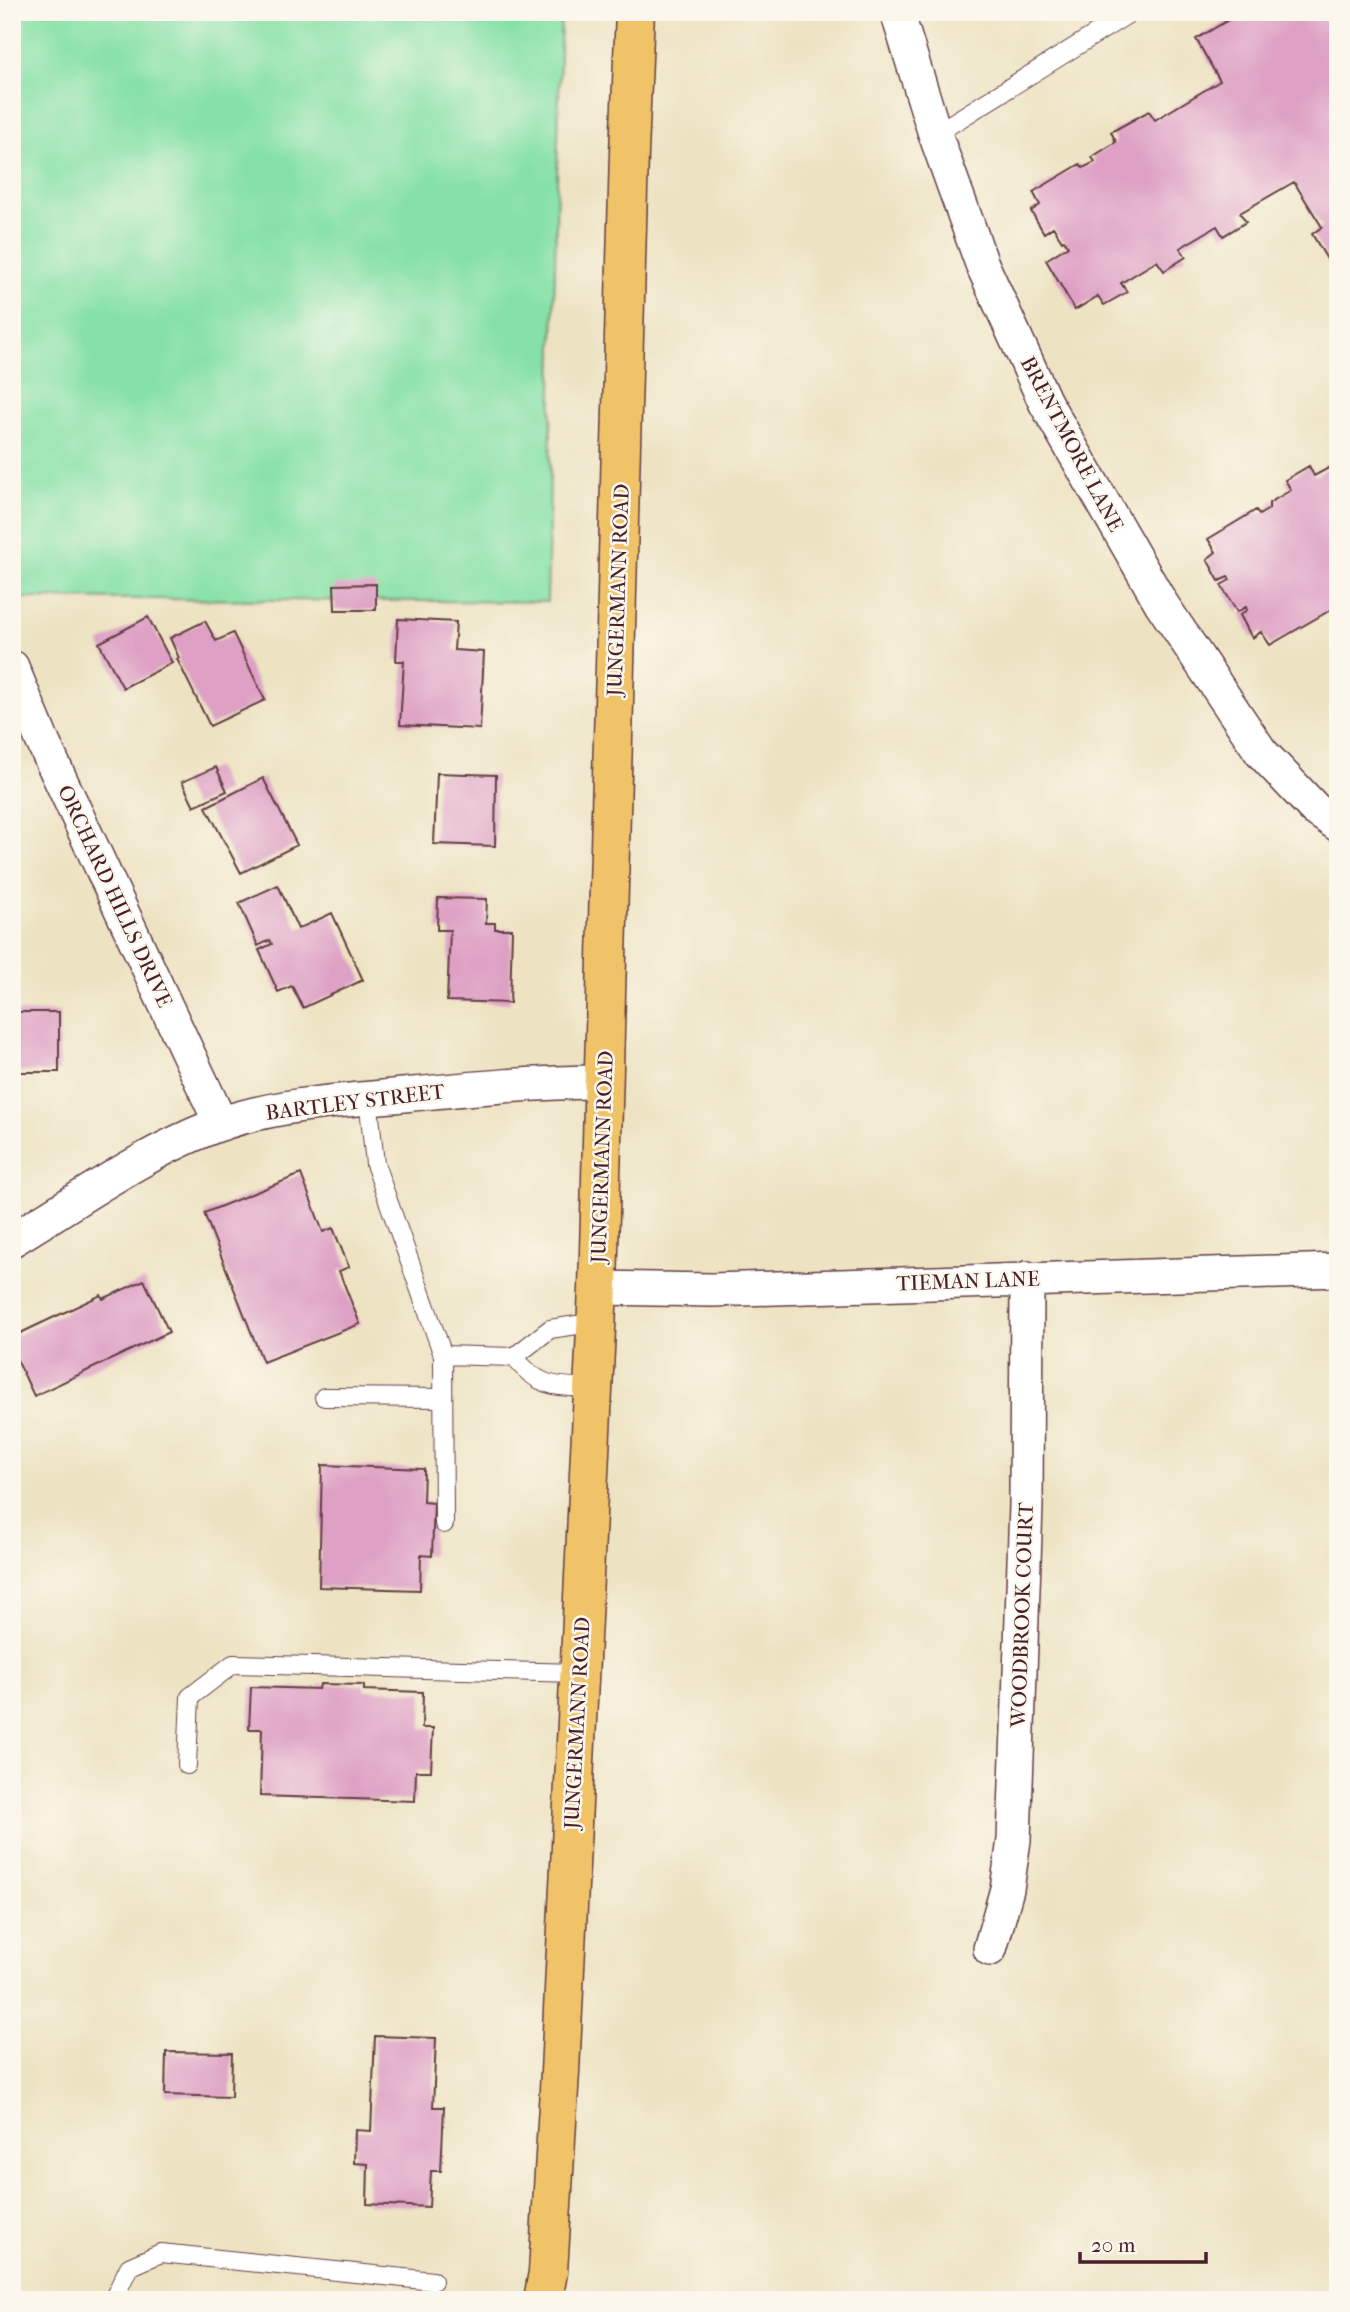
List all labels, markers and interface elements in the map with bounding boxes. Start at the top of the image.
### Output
street label: BRENTMORE LANE [1016,352,1128,536]
street label: JUNGERMANN ROAD [602,483,634,699]
street label: ORCHARD HILLS DRIVE [53,781,177,1011]
street label: JUNGERMANN ROAD [586,1050,618,1266]
street label: BARTLEY STREET [264,1079,447,1125]
street label: TIEMAN LANE [896,1266,1040,1296]
street label: WOODBROOK COURT [1006,1501,1038,1729]
street label: JUNGERMANN ROAD [559,1616,595,1832]
scale bar [1080,2221,1206,2265]
text: 20 m [1091,2233,1136,2257]

